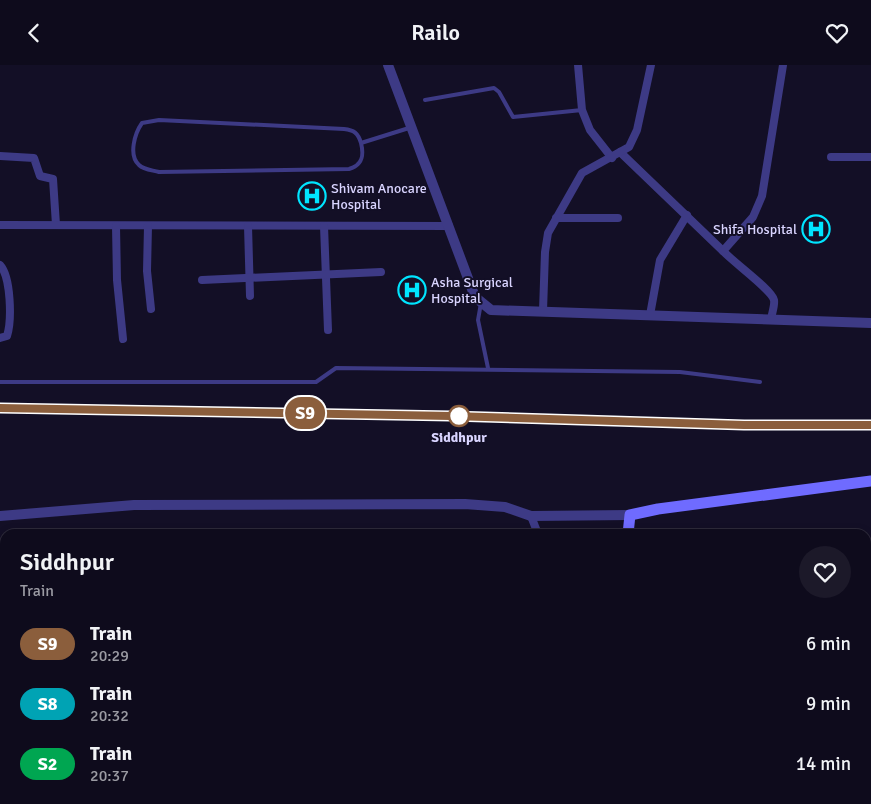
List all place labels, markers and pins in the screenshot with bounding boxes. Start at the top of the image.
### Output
place label: Shivam Anocare Hospital [331,180,427,213]
hospital icon: Shivam Anocare Hospital [297,181,327,211]
hospital icon: Shifa Hospital [801,214,831,244]
place label: Shifa Hospital [713,221,797,238]
place label: Asha Surgical Hospital [431,274,513,307]
hospital icon: Asha Surgical Hospital [397,275,427,305]
marker: Siddhpur [448,405,470,427]
place label: Siddhpur [431,429,487,446]

